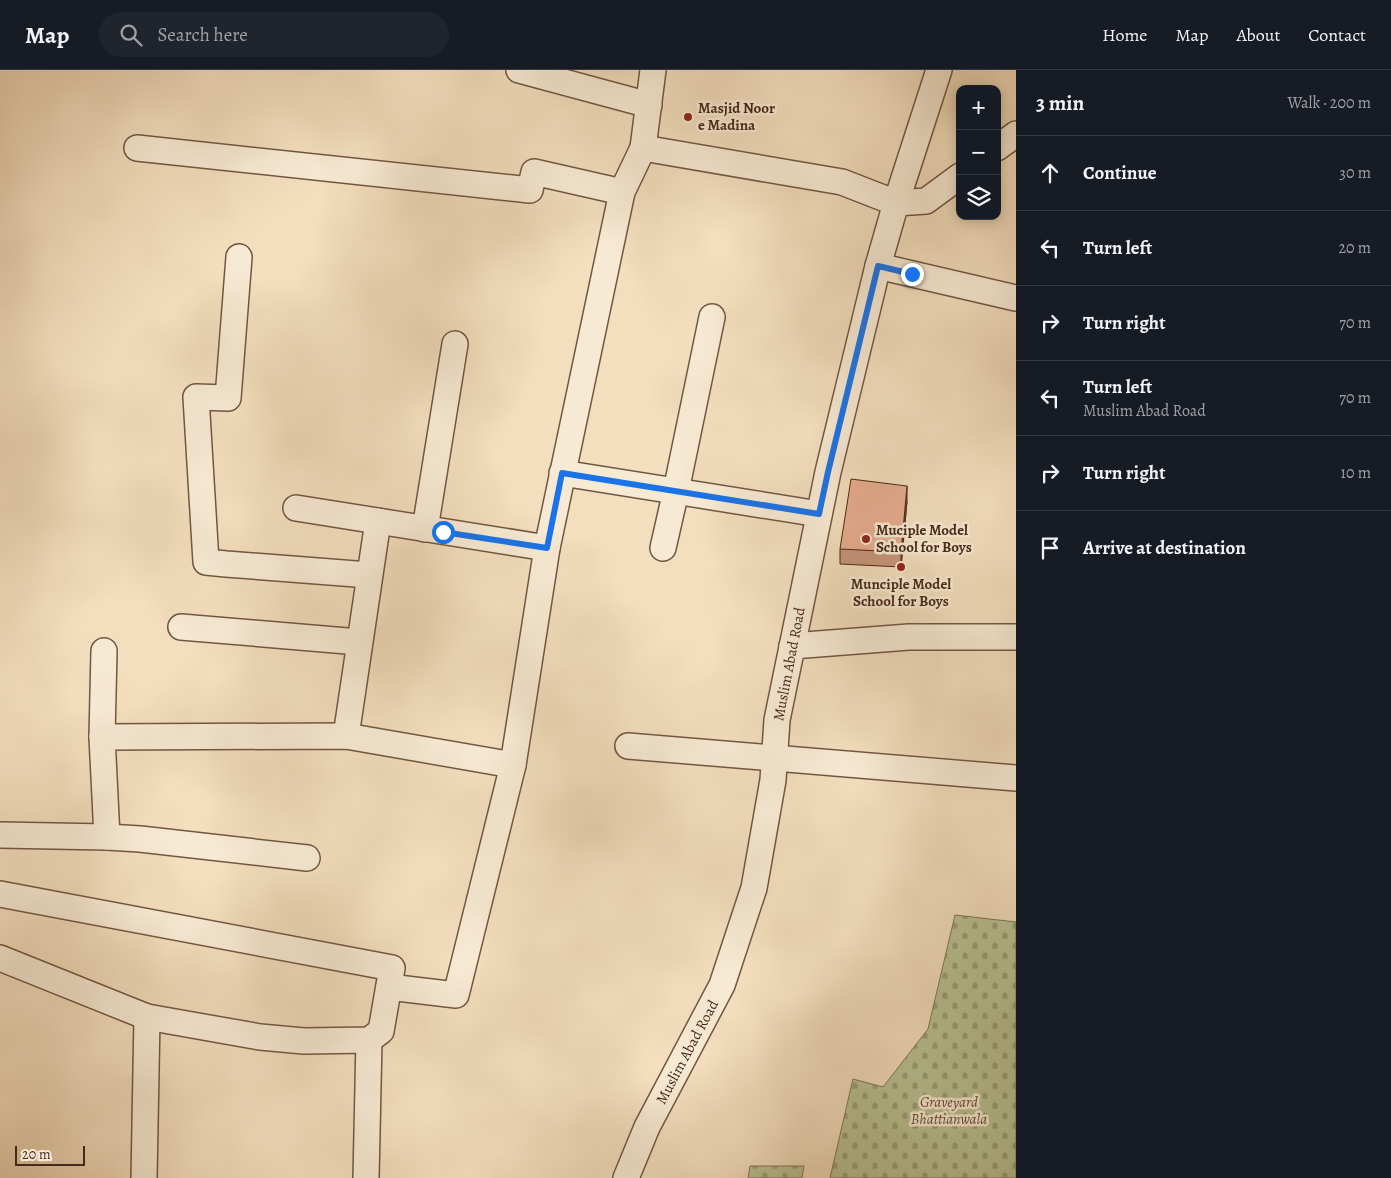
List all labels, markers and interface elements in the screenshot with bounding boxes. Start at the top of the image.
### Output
search box [99,12,449,57]
text: Map [25,19,69,51]
icon: search [117,21,145,49]
text: Search here [157,22,248,48]
text: Home [1102,23,1147,47]
text: Map [1175,23,1208,47]
text: About [1236,23,1280,47]
text: Contact [1308,23,1366,47]
map controls [956,85,1001,220]
button: + [956,85,1001,130]
text: 3 min [1036,89,1084,117]
text: Walk · 200 m [1287,92,1371,114]
place label: Masjid Noor e Madina [698,98,775,135]
marker: Masjid Noor e Madina [682,111,694,123]
button: − [956,130,1001,175]
icon: ahead [1036,159,1064,187]
text: Continue [1083,160,1157,186]
text: 30 m [1339,162,1371,184]
button: layers [956,175,1001,220]
icon: left [1036,234,1064,262]
text: Turn left [1083,235,1152,261]
text: 20 m [1338,237,1371,259]
route end [901,263,924,286]
icon: right [1036,309,1064,337]
text: Turn right [1083,310,1165,336]
text: 70 m [1339,312,1371,334]
text: Turn left [1083,374,1152,400]
icon: left [1036,384,1064,412]
text: 70 m [1339,387,1371,409]
text: Muslim Abad Road [1083,400,1206,422]
icon: right [1036,459,1064,487]
text: Turn right [1083,460,1165,486]
text: 10 m [1341,462,1371,484]
place label: Muciple Model School for Boys [876,520,972,557]
route start [432,521,455,544]
marker: Muciple Model School for Boys [860,533,872,545]
icon: arrive [1036,534,1064,562]
text: Arrive at destination [1083,535,1246,561]
marker: Munciple Model School for Boys [895,561,907,573]
place label: Munciple Model School for Boys [851,574,951,611]
street label: Muslim Abad Road [768,605,810,722]
street label: Muslim Abad Road [651,996,723,1108]
park label: Graveyard Bhattianwala [911,1092,987,1129]
scale bar [15,1143,85,1166]
text: 20 m [22,1145,51,1164]

